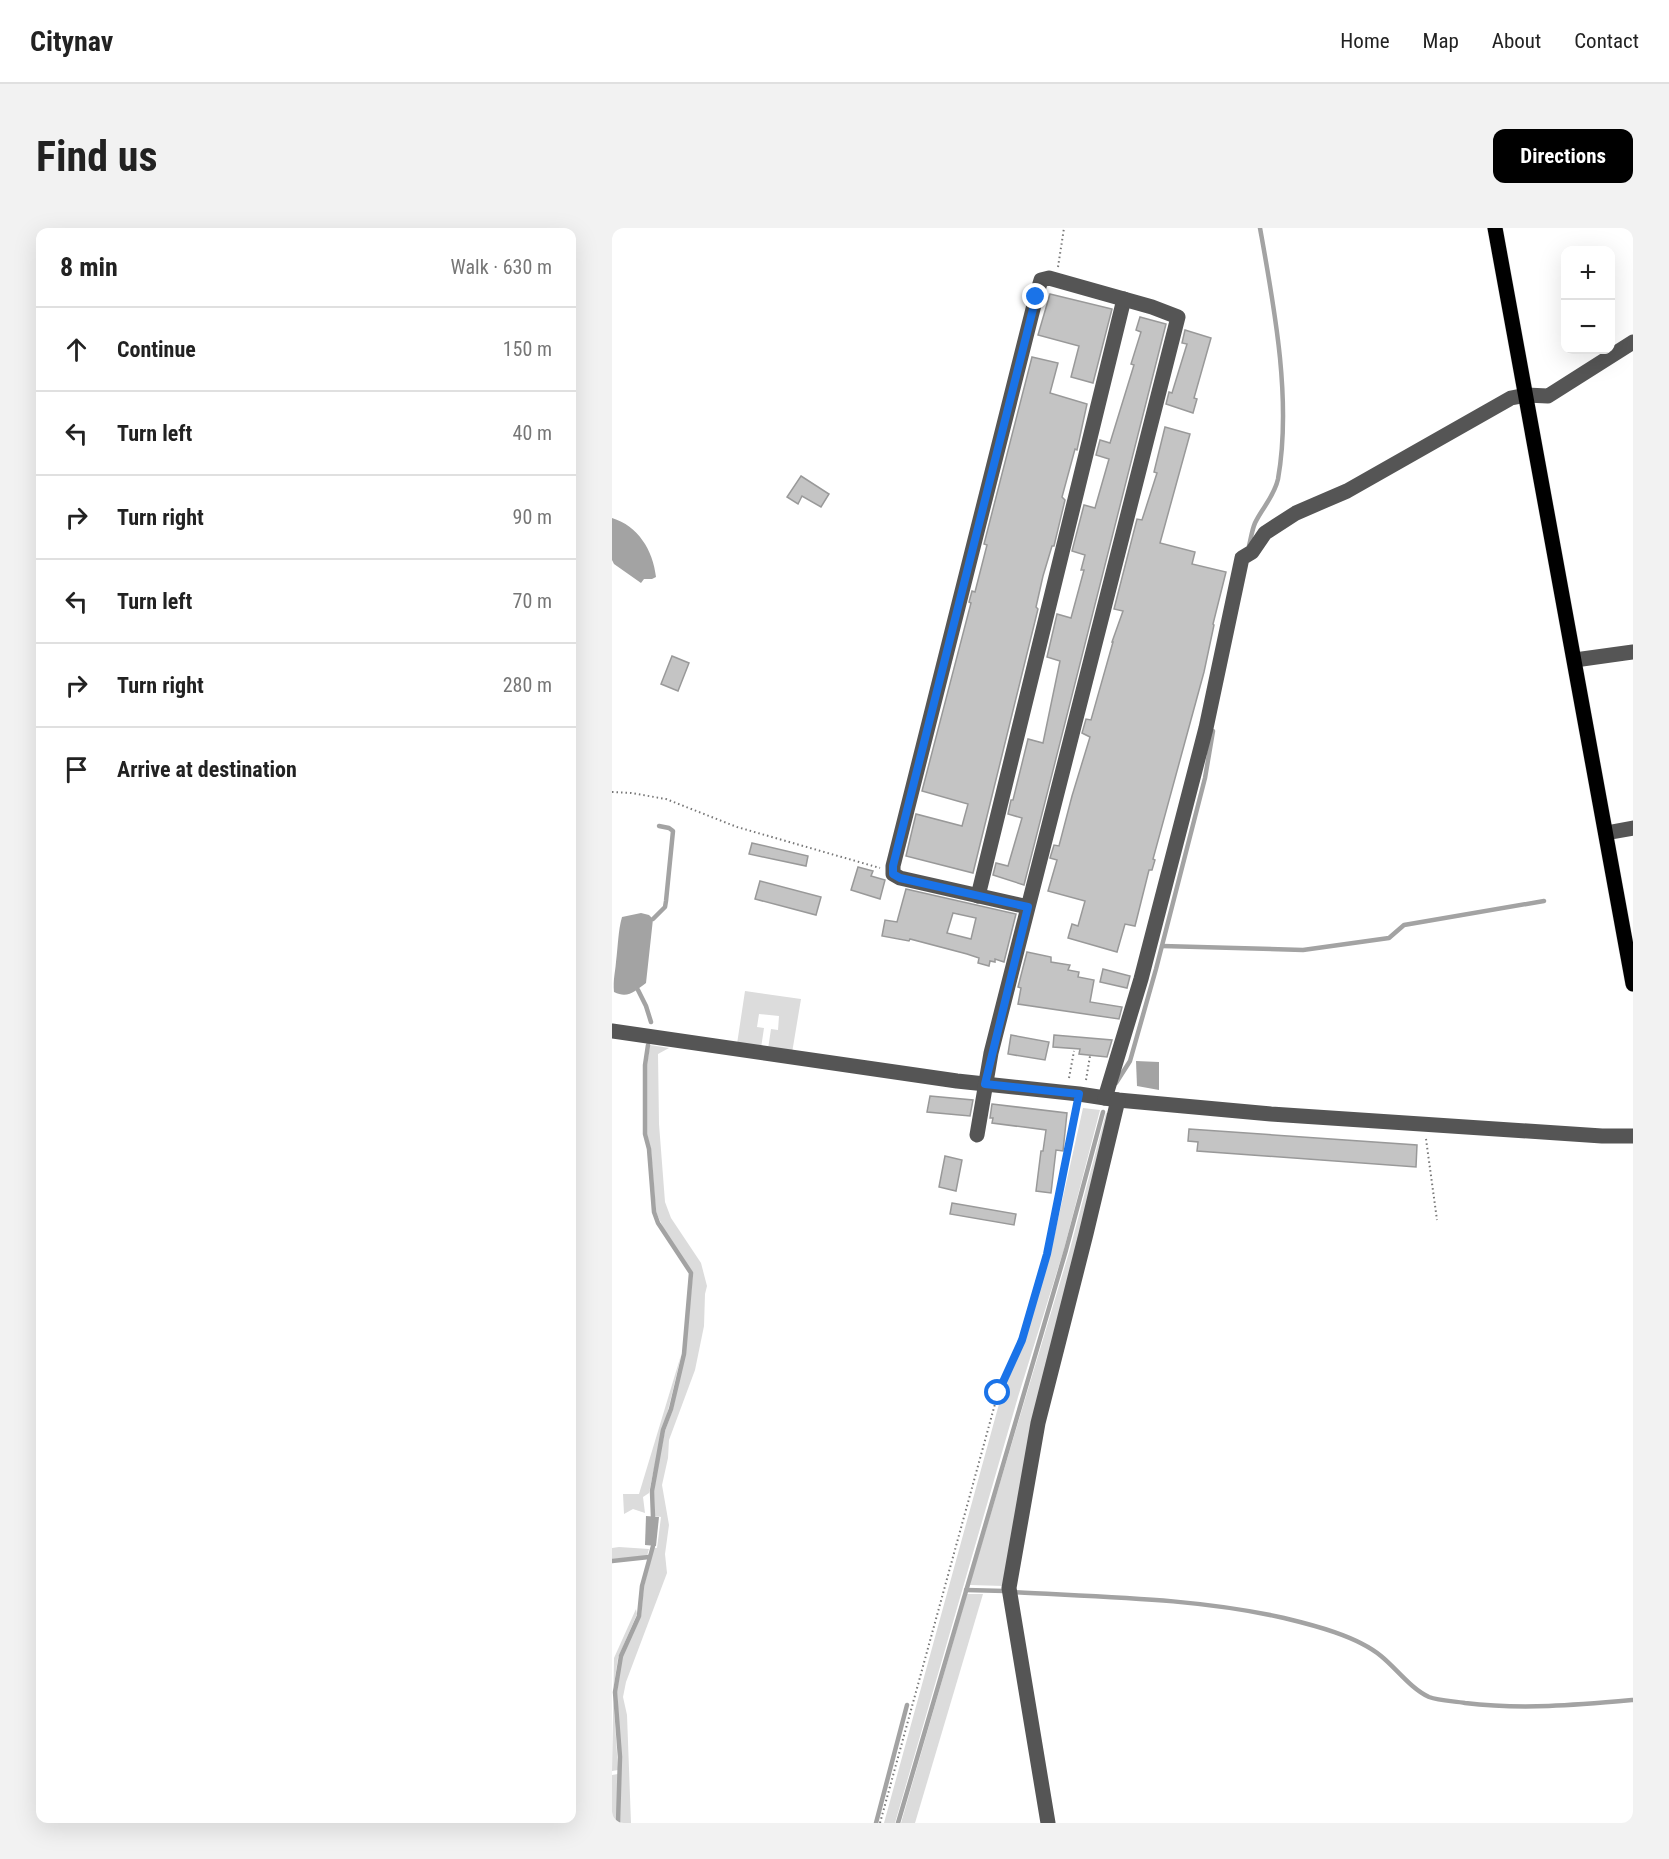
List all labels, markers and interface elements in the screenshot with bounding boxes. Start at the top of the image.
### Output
text: Citynav [30,25,113,58]
text: Home [1340,29,1390,53]
text: Map [1423,29,1459,53]
text: About [1492,29,1541,53]
text: Contact [1574,29,1639,53]
button: Directions [1493,129,1633,183]
text: Find us [36,132,157,181]
map controls [1561,246,1615,354]
button: + [1561,246,1615,300]
text: 8 min [60,252,118,282]
text: Walk · 630 m [451,255,552,279]
route end [1022,283,1048,309]
button: − [1561,300,1615,354]
icon: ahead [60,333,93,366]
text: Continue [117,337,196,362]
text: 150 m [503,337,552,361]
icon: left [60,417,93,450]
text: Turn left [117,421,192,446]
text: 40 m [513,421,552,445]
icon: right [60,501,93,534]
text: Turn right [117,505,204,530]
text: 90 m [513,505,552,529]
icon: left [60,585,93,618]
text: Turn left [117,589,192,614]
text: 70 m [513,589,552,613]
icon: right [60,669,93,702]
text: Turn right [117,673,204,698]
text: 280 m [503,673,552,697]
icon: arrive [60,753,93,786]
text: Arrive at destination [117,757,297,782]
route start [984,1379,1010,1405]

